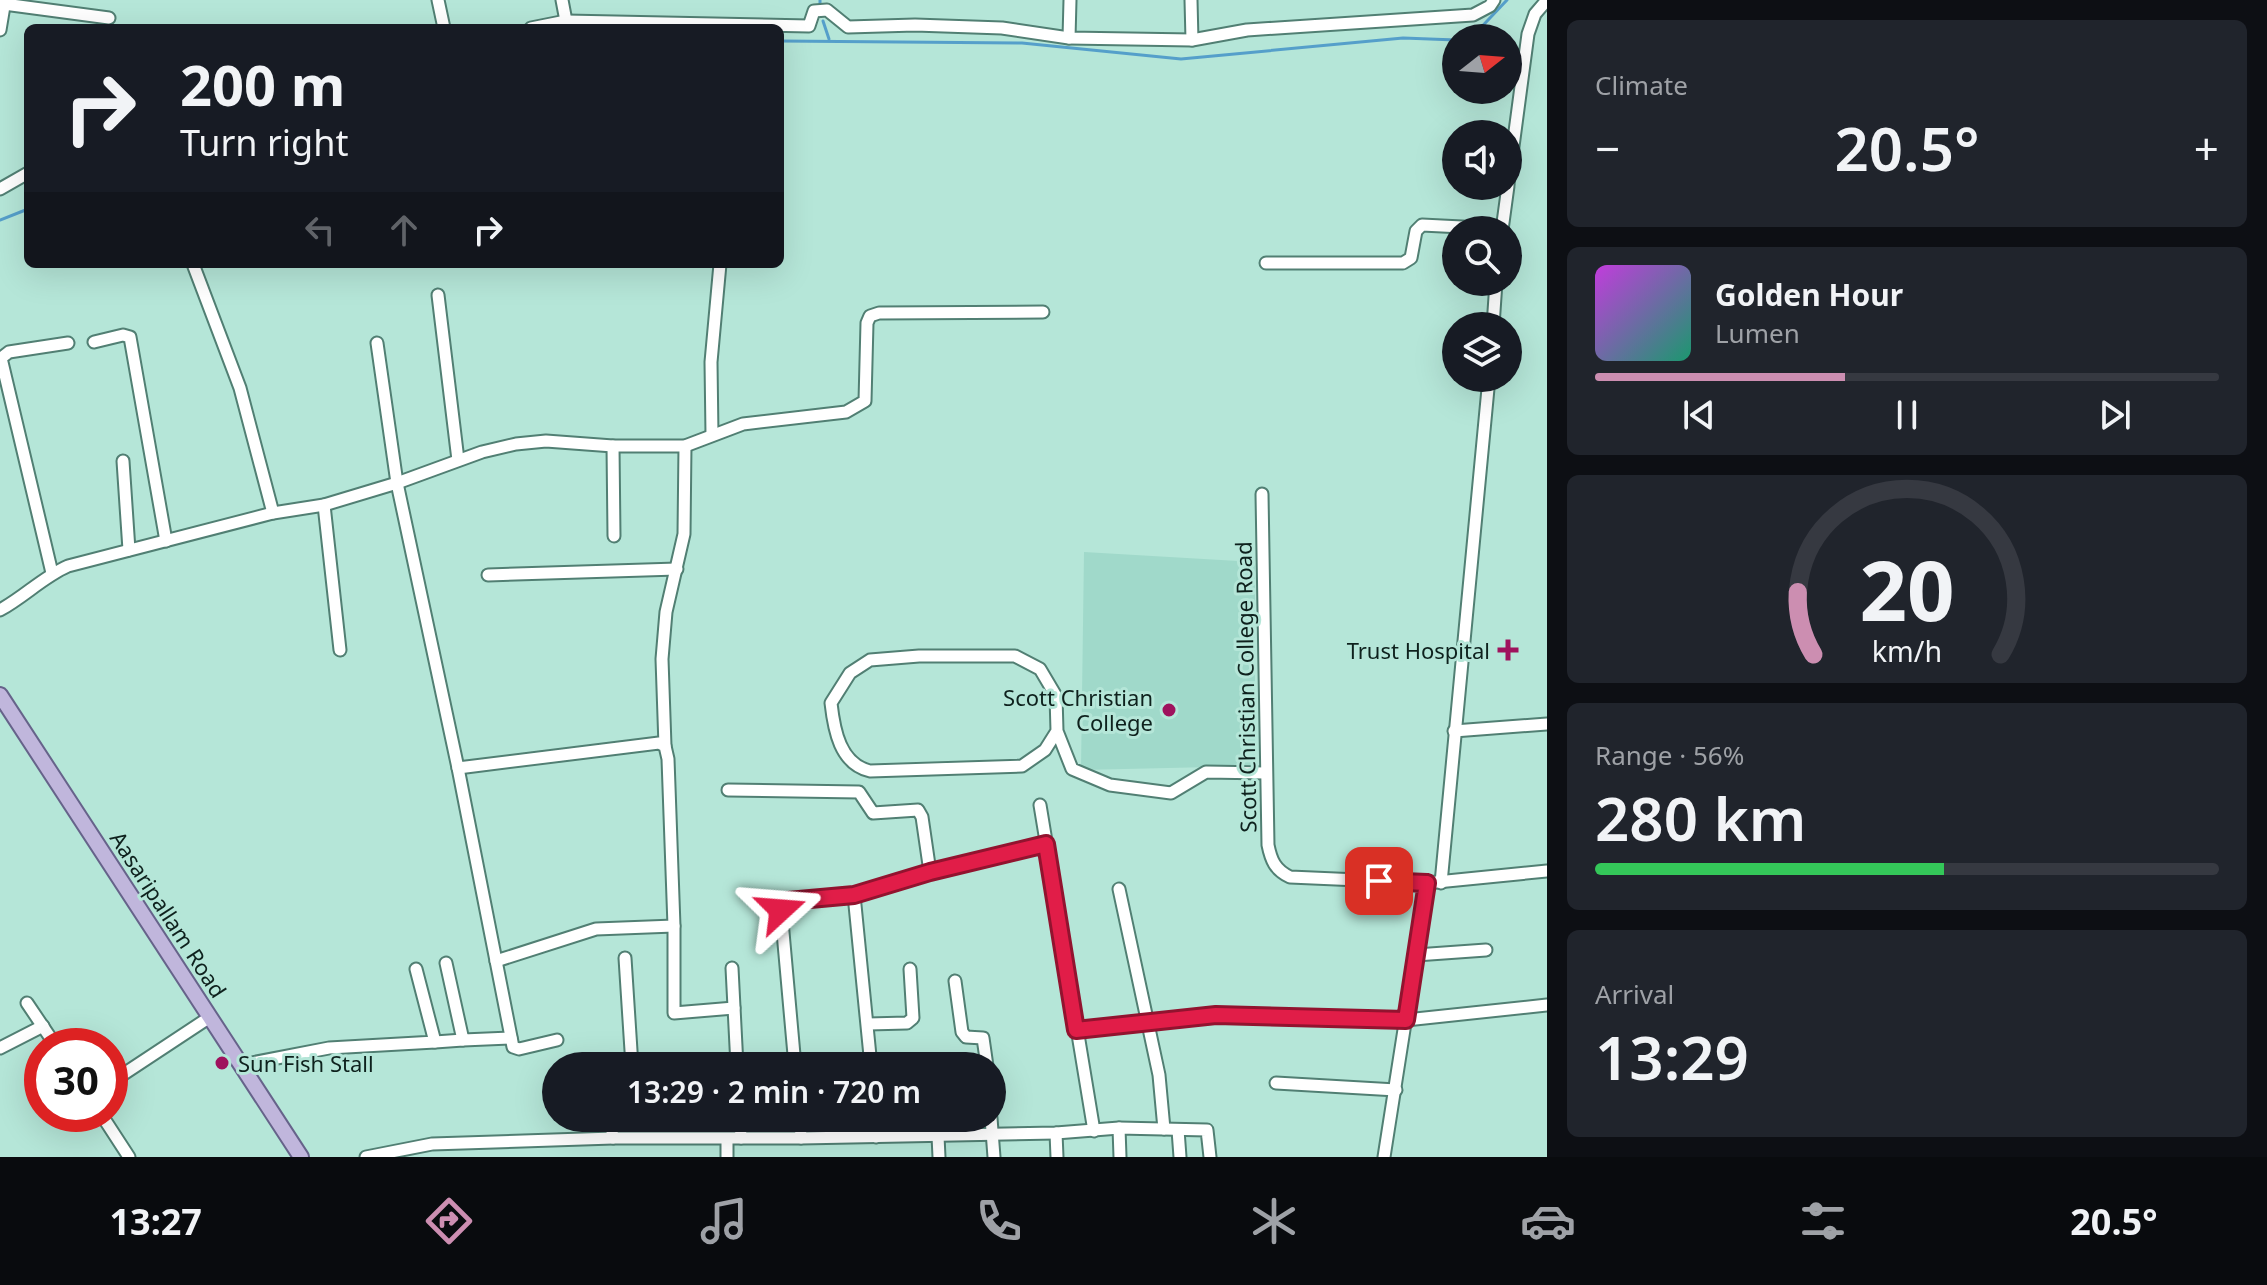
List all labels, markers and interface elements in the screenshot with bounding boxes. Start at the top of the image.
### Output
north arrow [1442,24,1522,104]
map controls [1442,24,1522,392]
text: 200 m [180,46,345,122]
icon: right [48,56,152,160]
text: Climate [1595,67,1688,103]
text: 20.5° [1834,107,1980,189]
text: Turn right [180,118,348,167]
text: − [1595,118,1620,178]
text: + [2194,118,2219,178]
button: sound [1442,120,1522,200]
icon: left [298,208,342,252]
icon: ahead [382,208,426,252]
icon: right [466,208,510,252]
button: search [1442,216,1522,296]
text: Golden Hour [1715,274,1903,315]
button: layers [1442,312,1522,392]
text: Lumen [1715,315,1800,351]
icon: previous [1677,393,1721,437]
icon: pause [1885,393,1929,437]
icon: next [2093,393,2137,437]
text: 20 [1859,531,1955,644]
street label: Scott Christian College Road [1227,541,1263,833]
text: km/h [1872,631,1942,670]
place label: Trust Hospital [1347,635,1490,665]
marker: Trust Hospital [1497,639,1519,661]
place label: Scott Christian College [1003,682,1153,737]
marker: Scott Christian College [1160,701,1178,719]
text: Range · 56% [1595,737,1744,773]
text: 280 km [1595,777,1806,859]
street label: Aasaripallam Road [104,825,234,1003]
pin [1345,847,1413,915]
icon: arrive [1357,859,1401,903]
position arrow [739,868,823,952]
text: Arrival [1595,976,1674,1012]
text: 13:29 [1595,1016,1749,1098]
speed limit sign: 30 [24,1028,128,1132]
place label: Sun Fish Stall [238,1048,374,1078]
marker: Sun Fish Stall [213,1054,231,1072]
text: 13:29 · 2 min · 720 m [627,1071,921,1112]
icon: directions [421,1193,477,1249]
icon: music [696,1193,752,1249]
icon: phone [971,1193,1027,1249]
icon: climate [1246,1193,1302,1249]
icon: car [1520,1193,1576,1249]
icon: filters [1795,1193,1851,1249]
text: 13:27 [109,1197,202,1246]
text: 20.5° [2070,1197,2157,1246]

